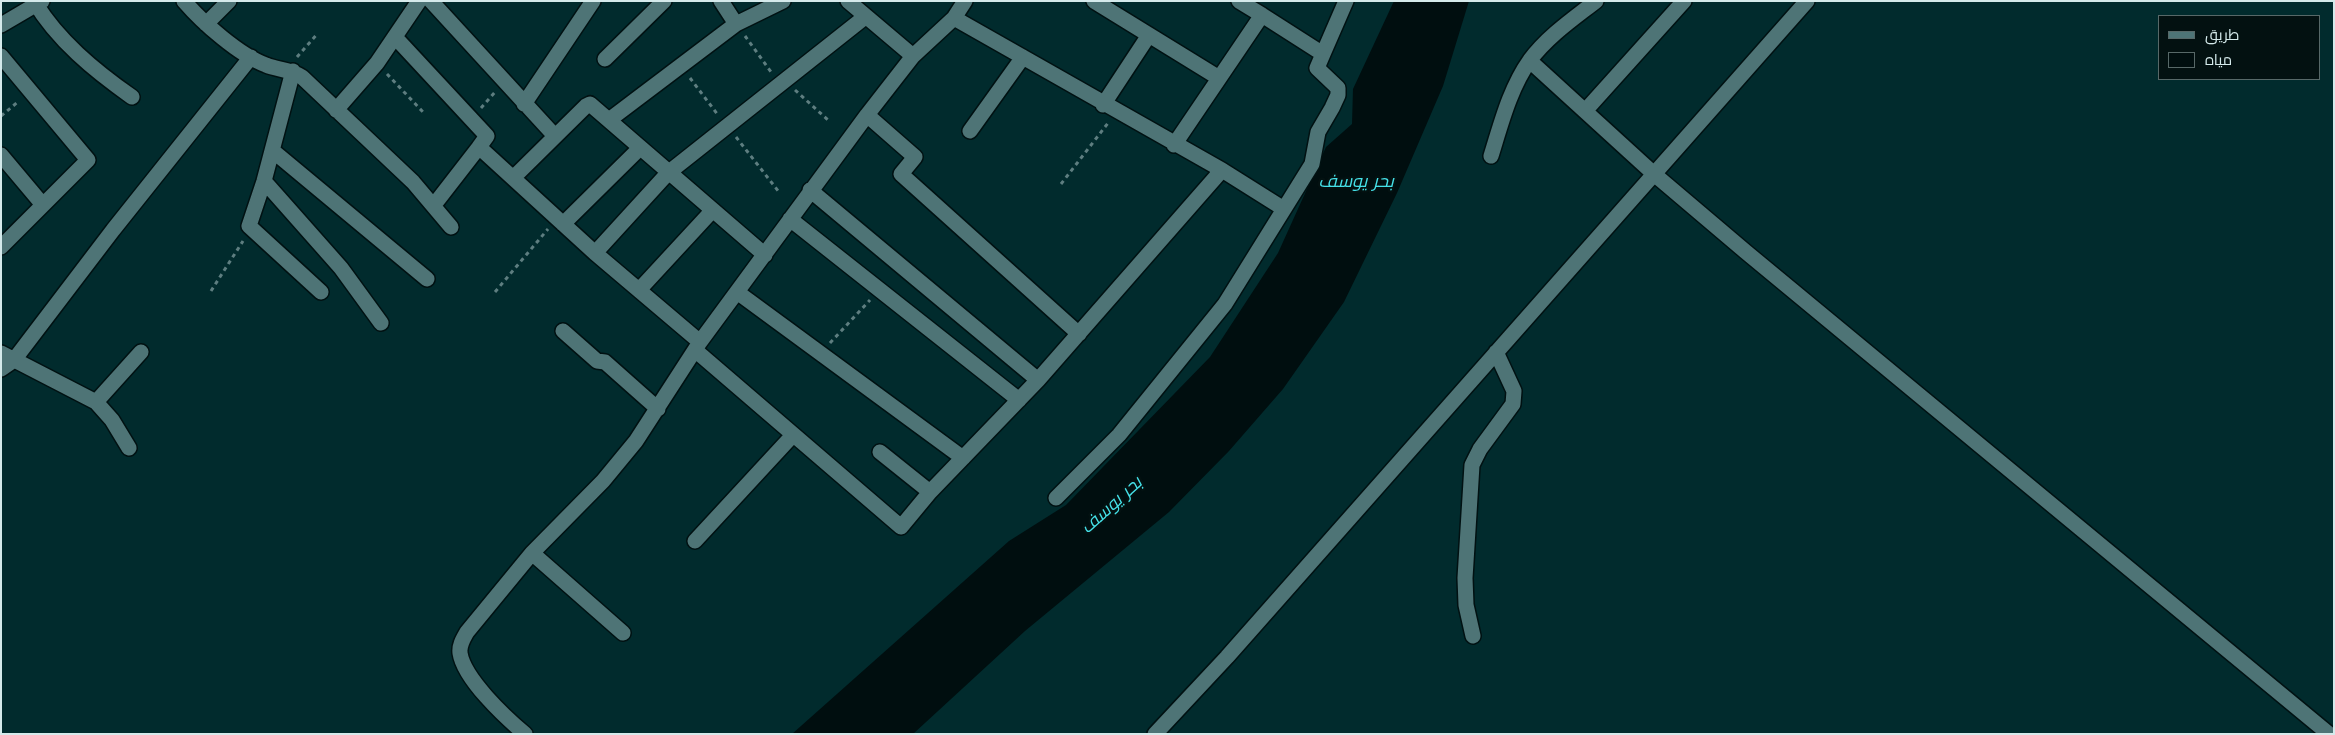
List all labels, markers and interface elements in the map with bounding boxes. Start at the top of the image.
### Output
legend [2158,15,2320,80]
text: طريق [2205,24,2239,45]
text: مياه [2205,49,2232,70]
water label: بحر يوسف [1318,171,1394,193]
water label: بحر يوسف [1077,473,1147,539]

